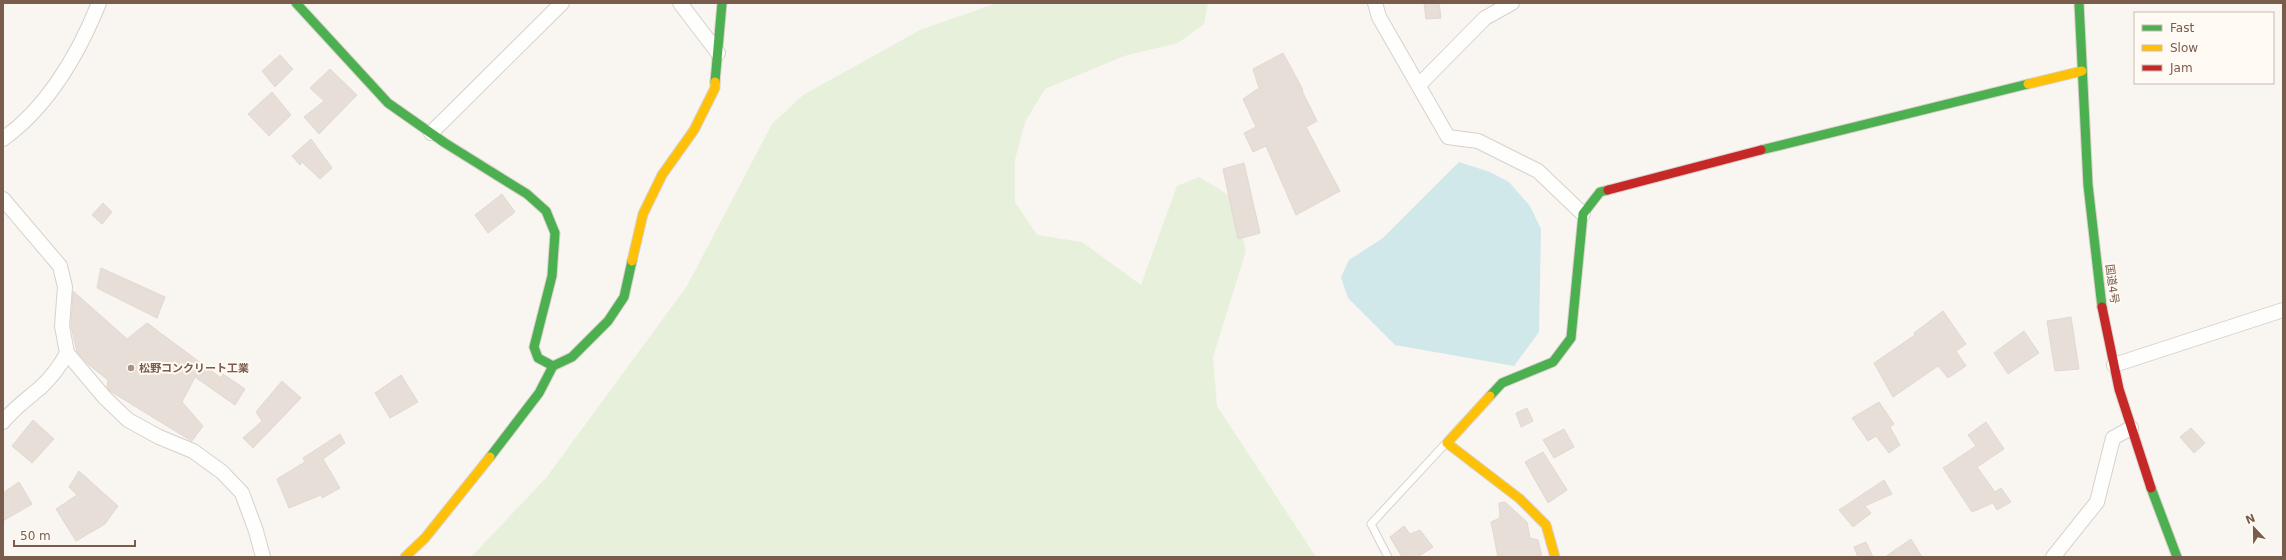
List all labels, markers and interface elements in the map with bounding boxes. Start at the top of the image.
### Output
legend [2134,12,2274,84]
text: Fast [2170,21,2194,35]
text: Slow [2170,41,2198,55]
text: Jam [2169,61,2193,75]
street label: 国道4号 [2103,263,2121,305]
place label: 松野コンクリート工業 [139,362,249,375]
marker: 松野コンクリート工業 [126,363,136,373]
north arrow [2234,508,2274,548]
text: N [2244,511,2257,527]
scale bar [14,522,135,548]
text: 50 m [20,529,51,543]

